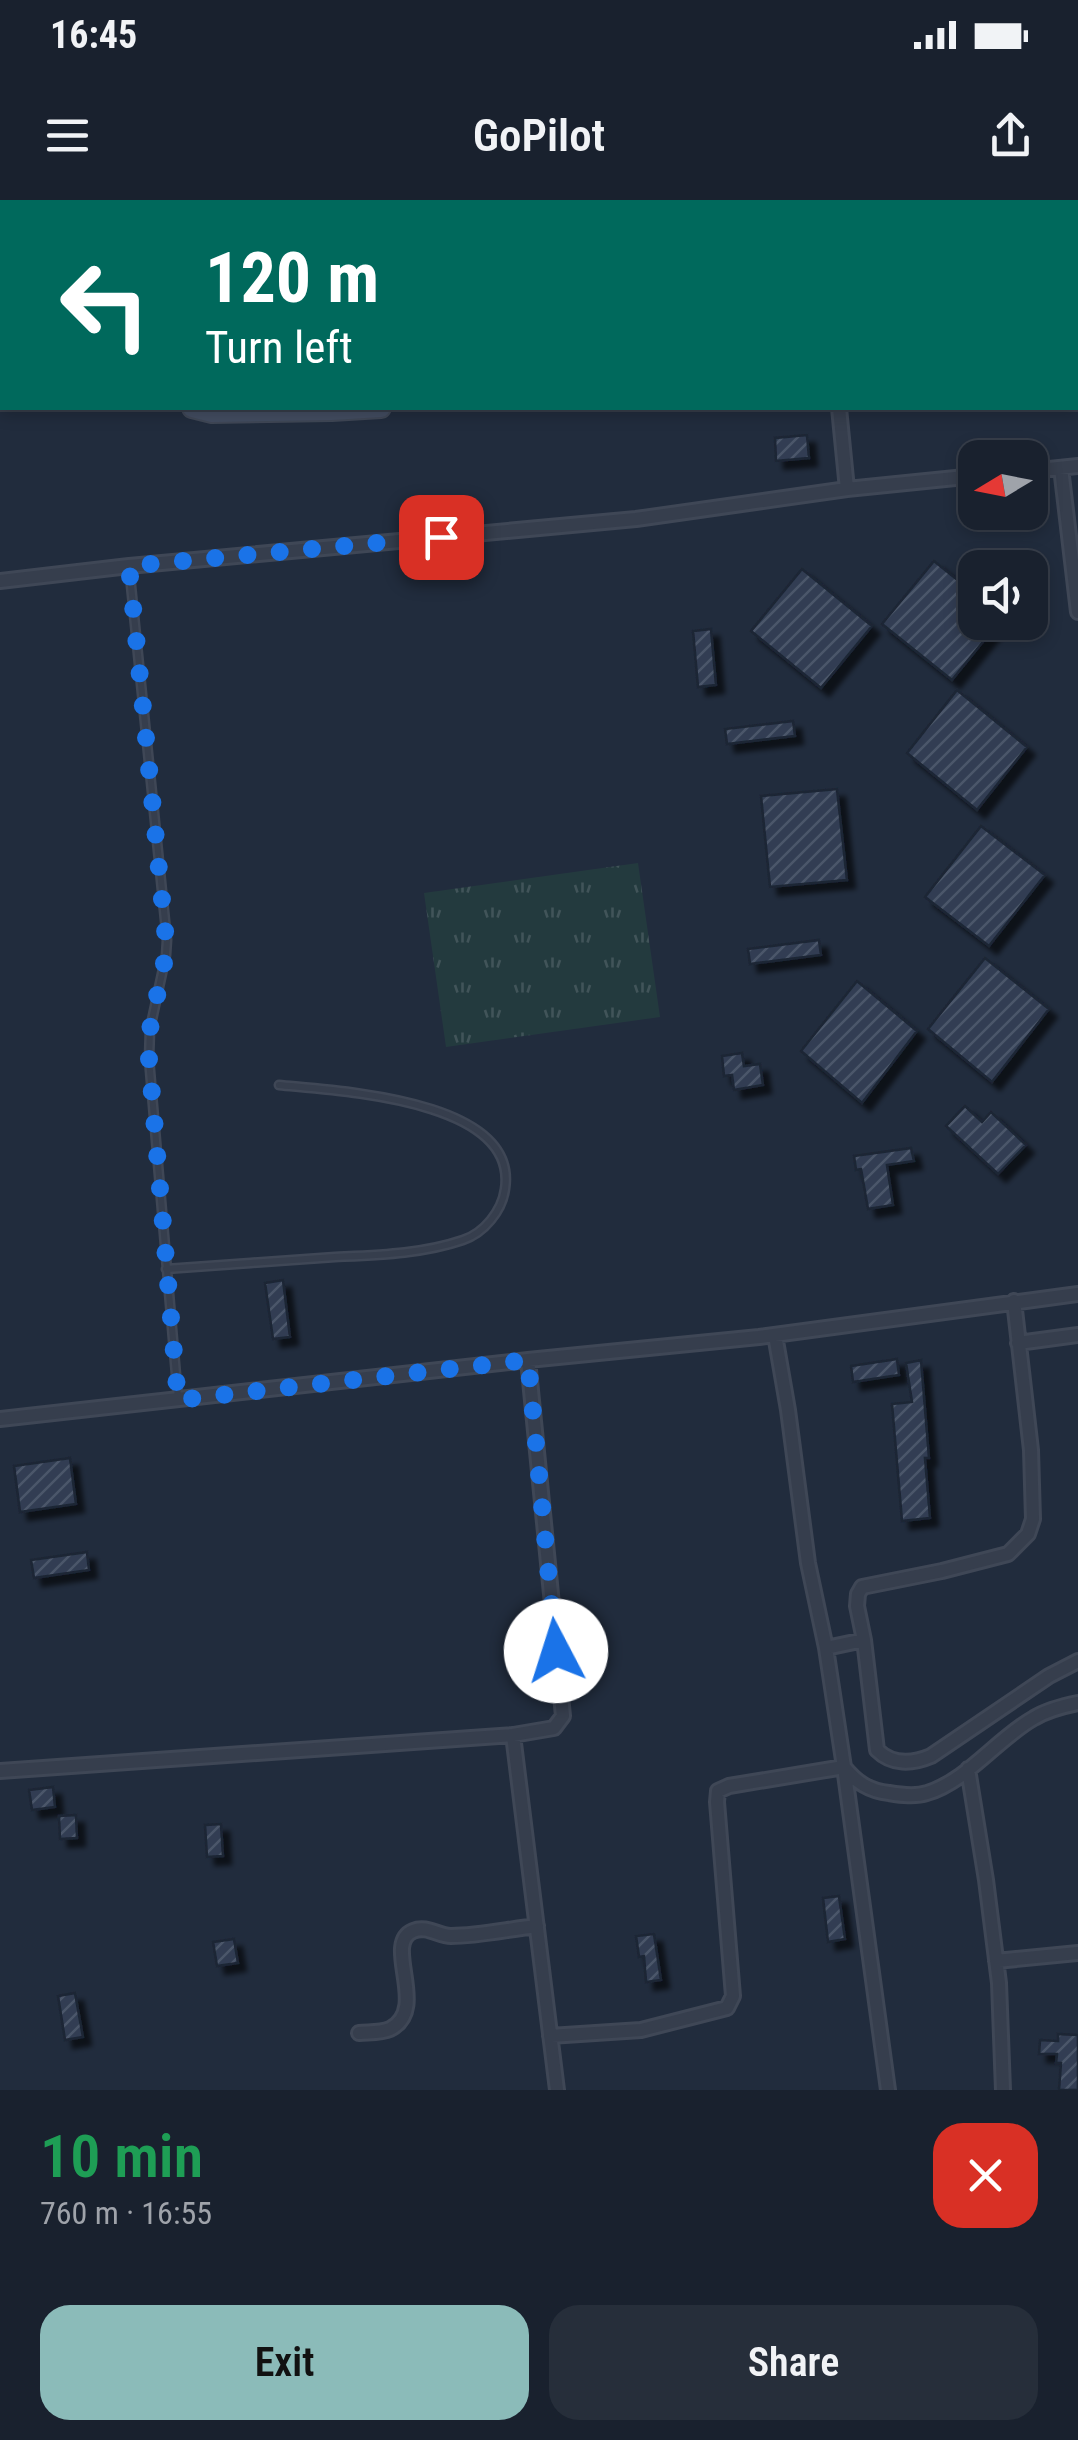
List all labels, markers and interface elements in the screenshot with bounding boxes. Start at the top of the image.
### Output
text: 16:45 [50,13,137,57]
icon: menu [40,108,95,163]
icon: share [983,108,1038,163]
text: GoPilot [473,109,605,162]
text: 120 m [205,237,379,319]
icon: left [40,240,170,370]
text: Turn left [205,321,353,374]
north arrow [958,440,1048,530]
map controls [958,440,1048,640]
pin [399,495,484,580]
icon: arrive [414,510,469,565]
button: sound [958,550,1048,640]
position arrow [504,1599,608,1703]
text: 10 min [40,2121,203,2192]
button: close [933,2123,1038,2228]
text: 760 m · 16:55 [40,2194,212,2232]
button: Exit [40,2305,529,2420]
button: Share [549,2305,1038,2420]

